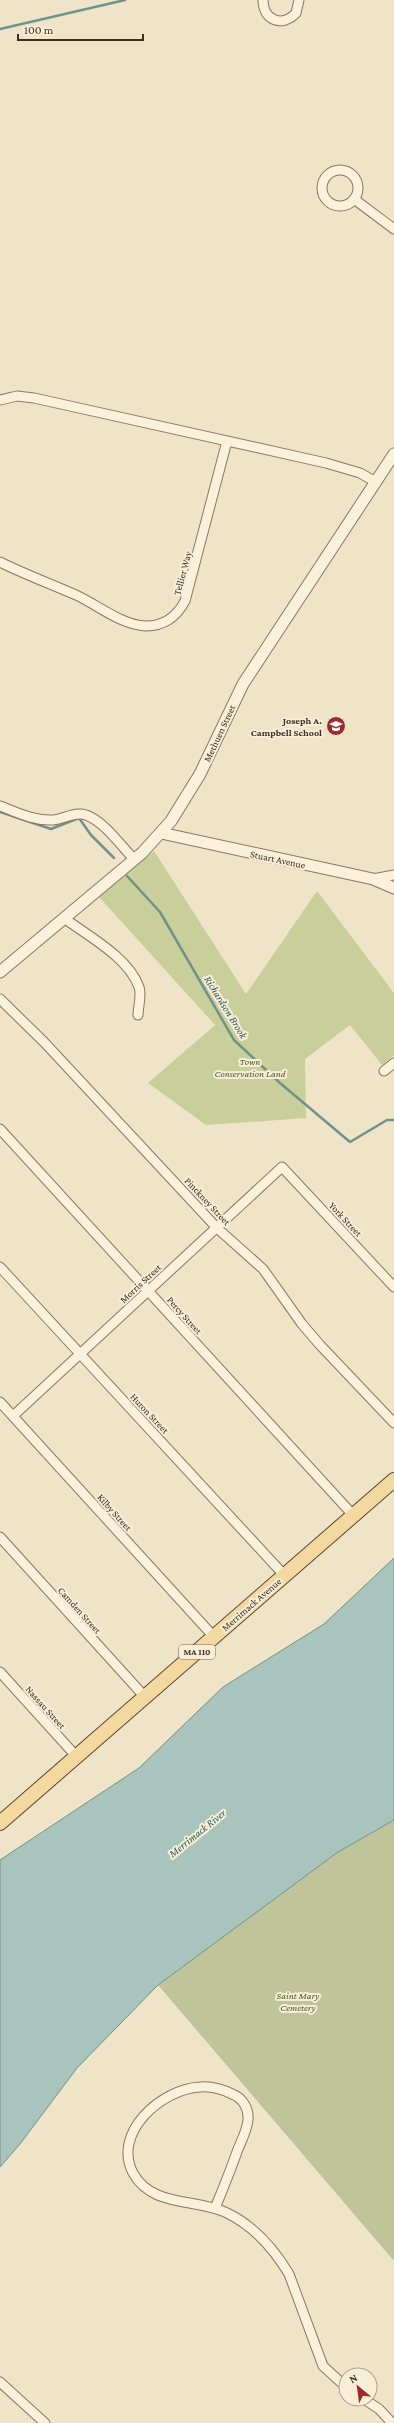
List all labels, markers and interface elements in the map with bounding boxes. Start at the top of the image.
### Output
scale bar [18,16,143,42]
text: 100 m [24,23,54,37]
street label: Tellier Way [171,550,194,596]
street label: Methuen Street [201,702,238,764]
place label: Joseph A. Campbell School [251,715,322,738]
school or university icon: Joseph A. Campbell School [325,715,347,737]
street label: Stuart Avenue [249,848,307,871]
water label: Richardson Brook [202,973,251,1042]
park label: Town Conservation Land [215,1056,286,1079]
street label: Pinckney Street [183,1175,233,1228]
street label: York Street [327,1200,365,1239]
street label: Morris Street [117,1261,164,1305]
street label: Percy Street [165,1294,205,1337]
street label: Huron Street [128,1391,171,1436]
street label: Kilby Street [95,1492,135,1534]
street label: Merrimack Avenue [219,1575,284,1633]
street label: Camden Street [56,1585,104,1636]
road number: MA 110 [179,1645,215,1659]
street label: Nassau Street [23,1684,68,1732]
water label: Merrimack River [165,1806,229,1860]
park label: Saint Mary Cemetery [277,1990,319,2013]
north arrow [338,2367,378,2407]
text: N [347,2371,360,2385]

